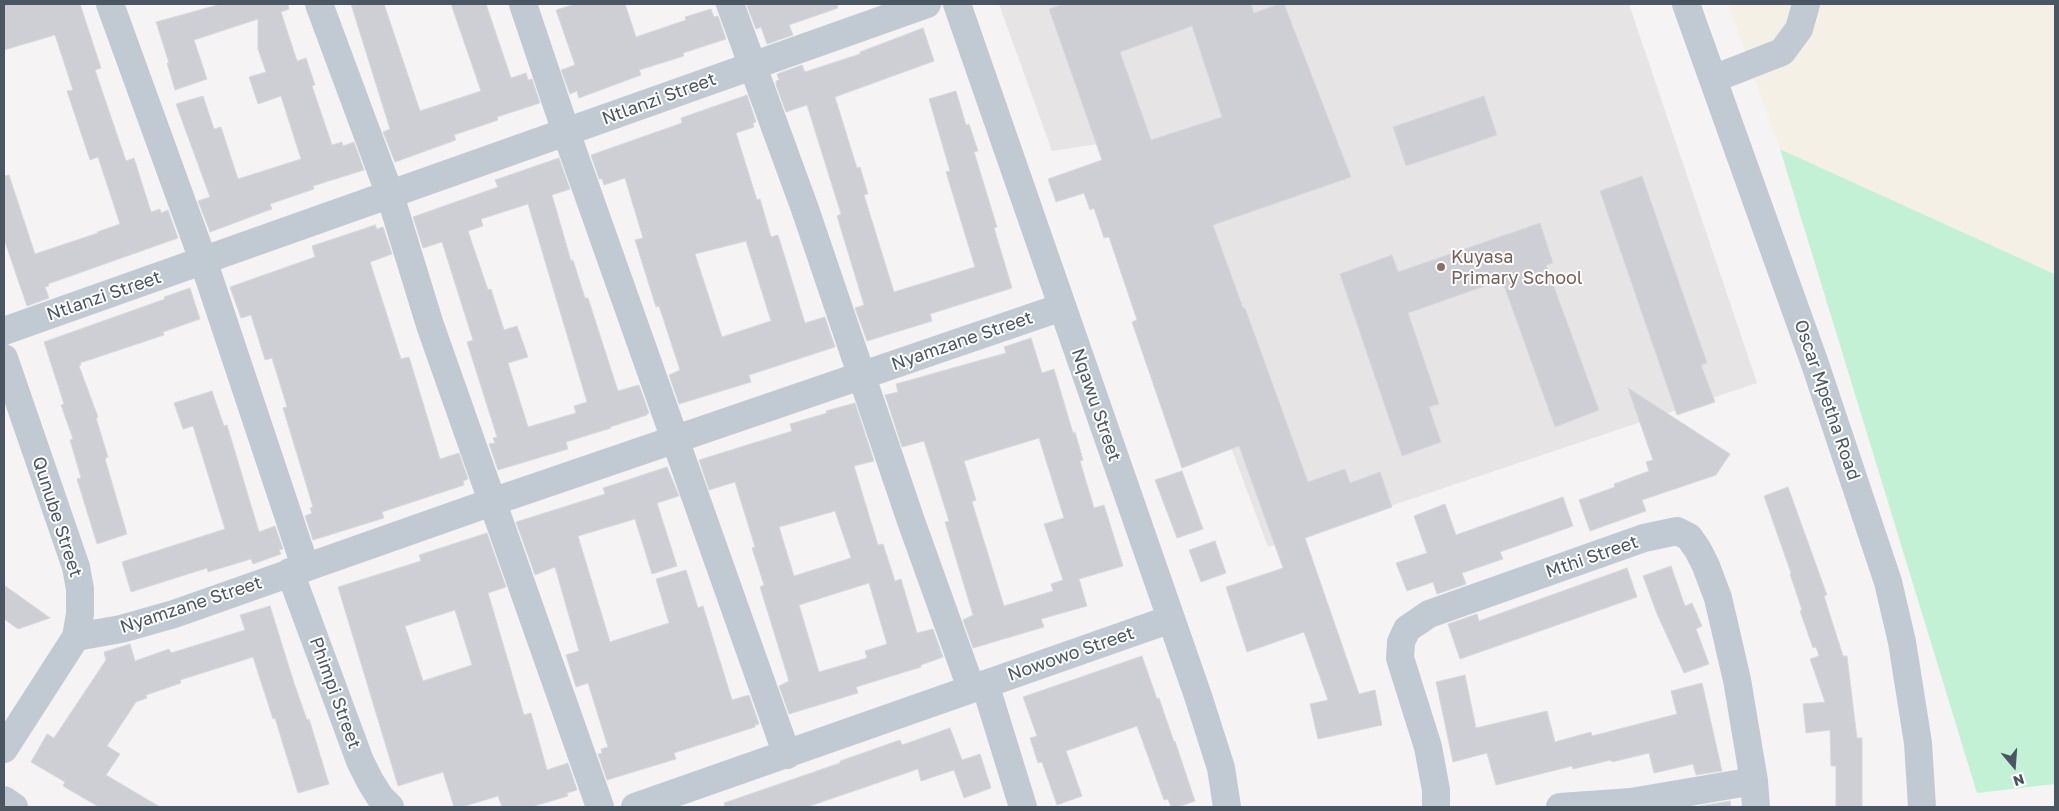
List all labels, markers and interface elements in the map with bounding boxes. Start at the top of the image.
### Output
street label: Ntlanzi Street [599,68,719,130]
place label: Kuyasa Primary School [1451,246,1583,288]
marker: Kuyasa Primary School [1435,261,1447,273]
street label: Ntlanzi Street [44,266,164,326]
street label: Nyamzane Street [889,307,1035,375]
street label: Oscar Mpetha Road [1789,317,1865,483]
street label: Nqawu Street [1067,346,1125,464]
street label: Qunube Street [27,454,87,580]
street label: Mthi Street [1543,531,1641,583]
street label: Nyamzane Street [117,572,265,638]
street label: Nowowo Street [1005,622,1137,686]
street label: Phimpi Street [305,634,365,752]
north arrow [1989,741,2039,791]
text: N [2011,771,2026,790]

